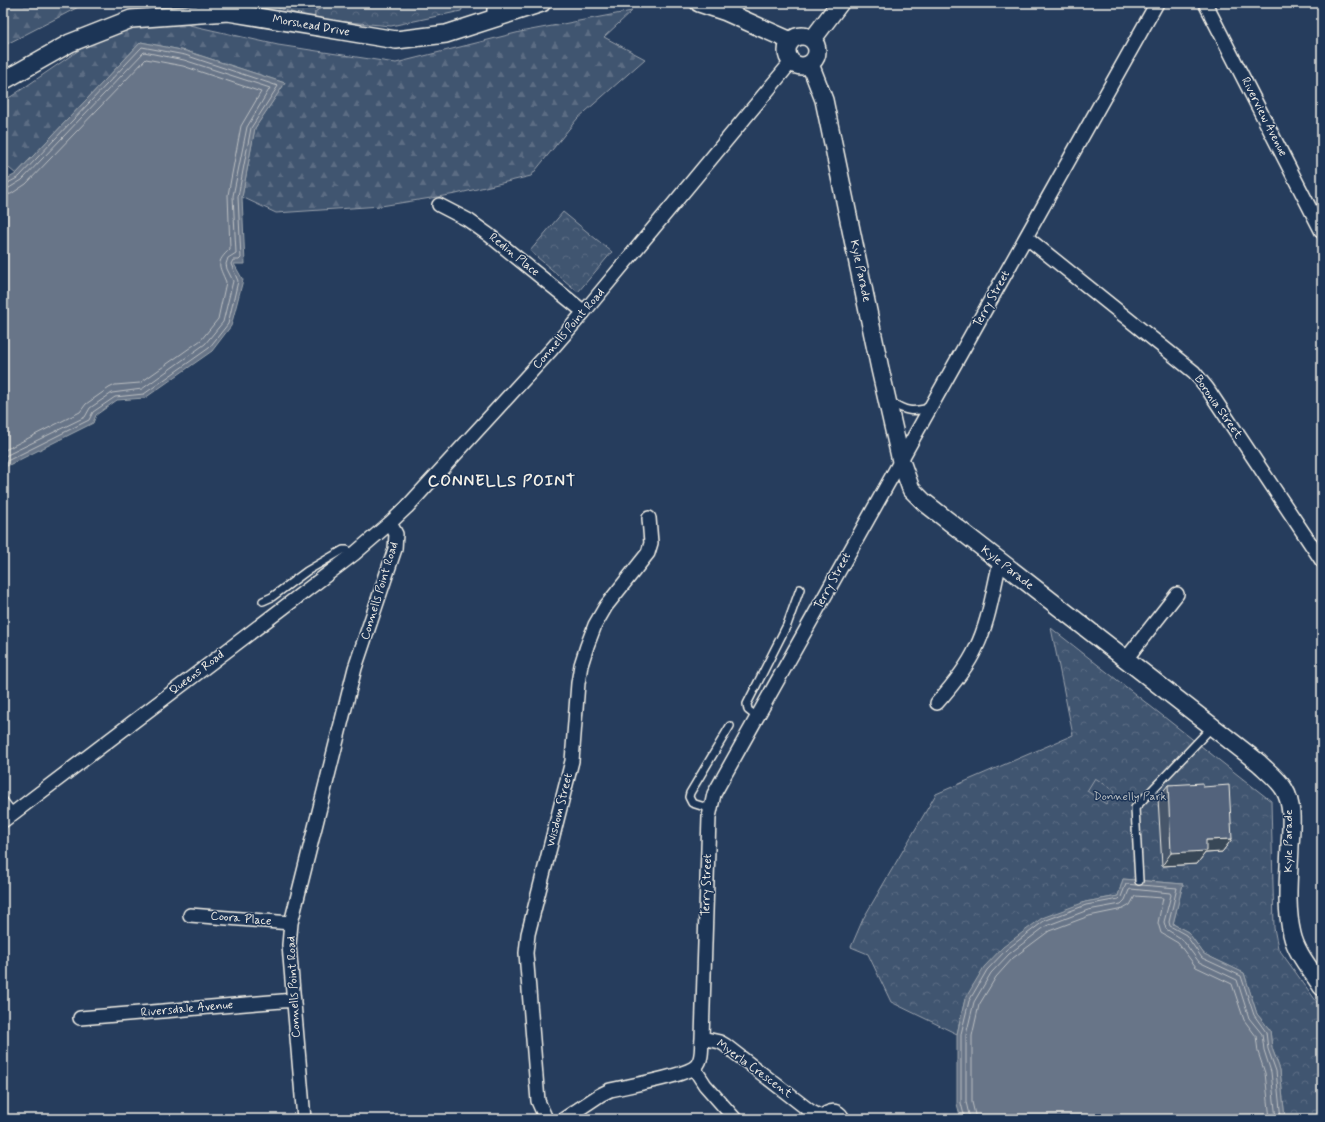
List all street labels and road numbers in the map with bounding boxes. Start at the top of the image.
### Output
street label: Morshead Drive [271,11,351,41]
street label: Riverview Avenue [1237,75,1291,159]
street label: Redin Place [485,230,543,280]
street label: Kyle Parade [846,238,874,304]
street label: Terry Street [970,267,1014,330]
street label: Connells Point Road [530,285,608,373]
street label: Boronia Street [1190,372,1246,442]
street label: Connells Point Road [357,540,403,642]
street label: Kyle Parade [977,542,1037,594]
street label: Terry Street [811,549,855,612]
street label: Queens Road [166,647,228,699]
street label: Wisdom Street [543,771,577,848]
street label: Kyle Parade [1281,809,1297,873]
street label: Terry Street [698,853,716,916]
street label: Coora Place [210,908,272,930]
street label: Connells Point Road [283,936,305,1038]
street label: Riversdale Avenue [140,997,234,1021]
street label: Myerla Crescent [713,1036,795,1102]

